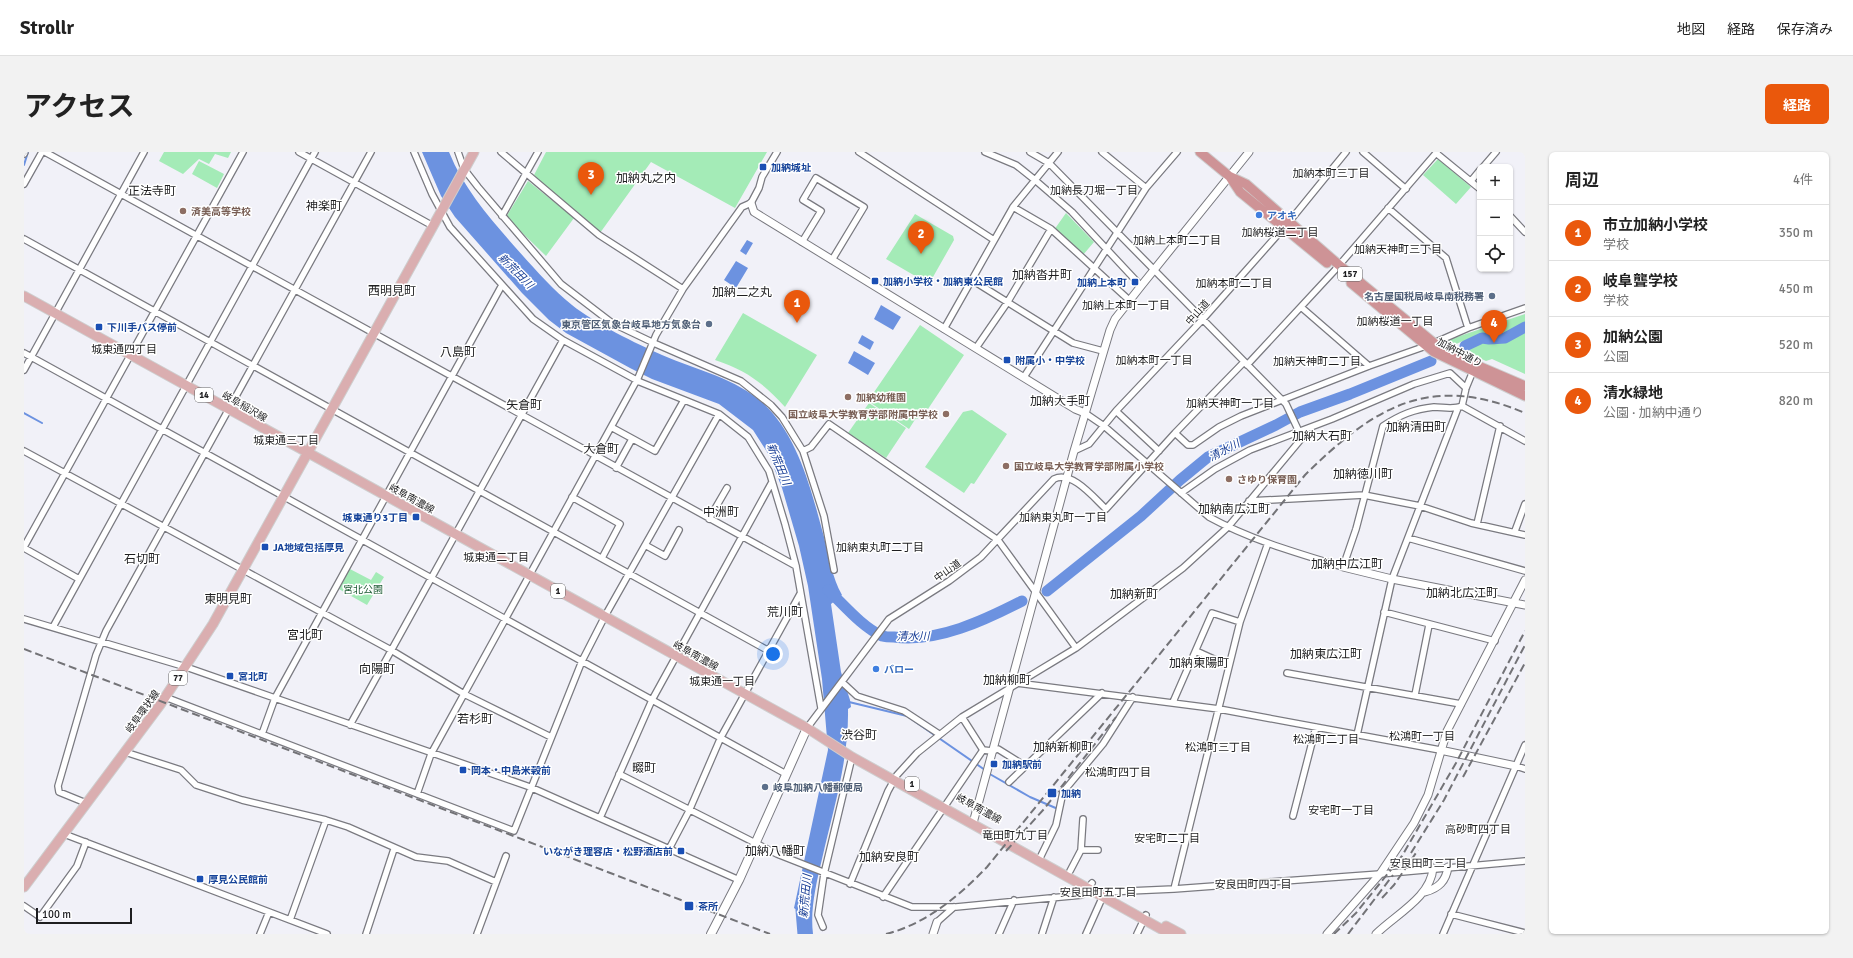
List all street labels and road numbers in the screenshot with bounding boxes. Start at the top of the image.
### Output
road number: 157 [1338,267,1362,281]
street label: 中山道 [1183,298,1212,328]
street label: 加納中通り [1435,336,1484,370]
road number: 14 [195,388,213,402]
street label: 岐阜稲沢線 [220,389,269,425]
street label: 岐阜南濃線 [387,482,436,516]
street label: 中山道 [932,557,963,584]
road number: 1 [551,584,565,598]
street label: 岐阜南濃線 [671,639,720,673]
road number: 77 [169,671,187,685]
street label: 岐阜環状線 [123,688,162,735]
road number: 1 [905,777,919,791]
street label: 岐阜南濃線 [954,792,1003,826]

